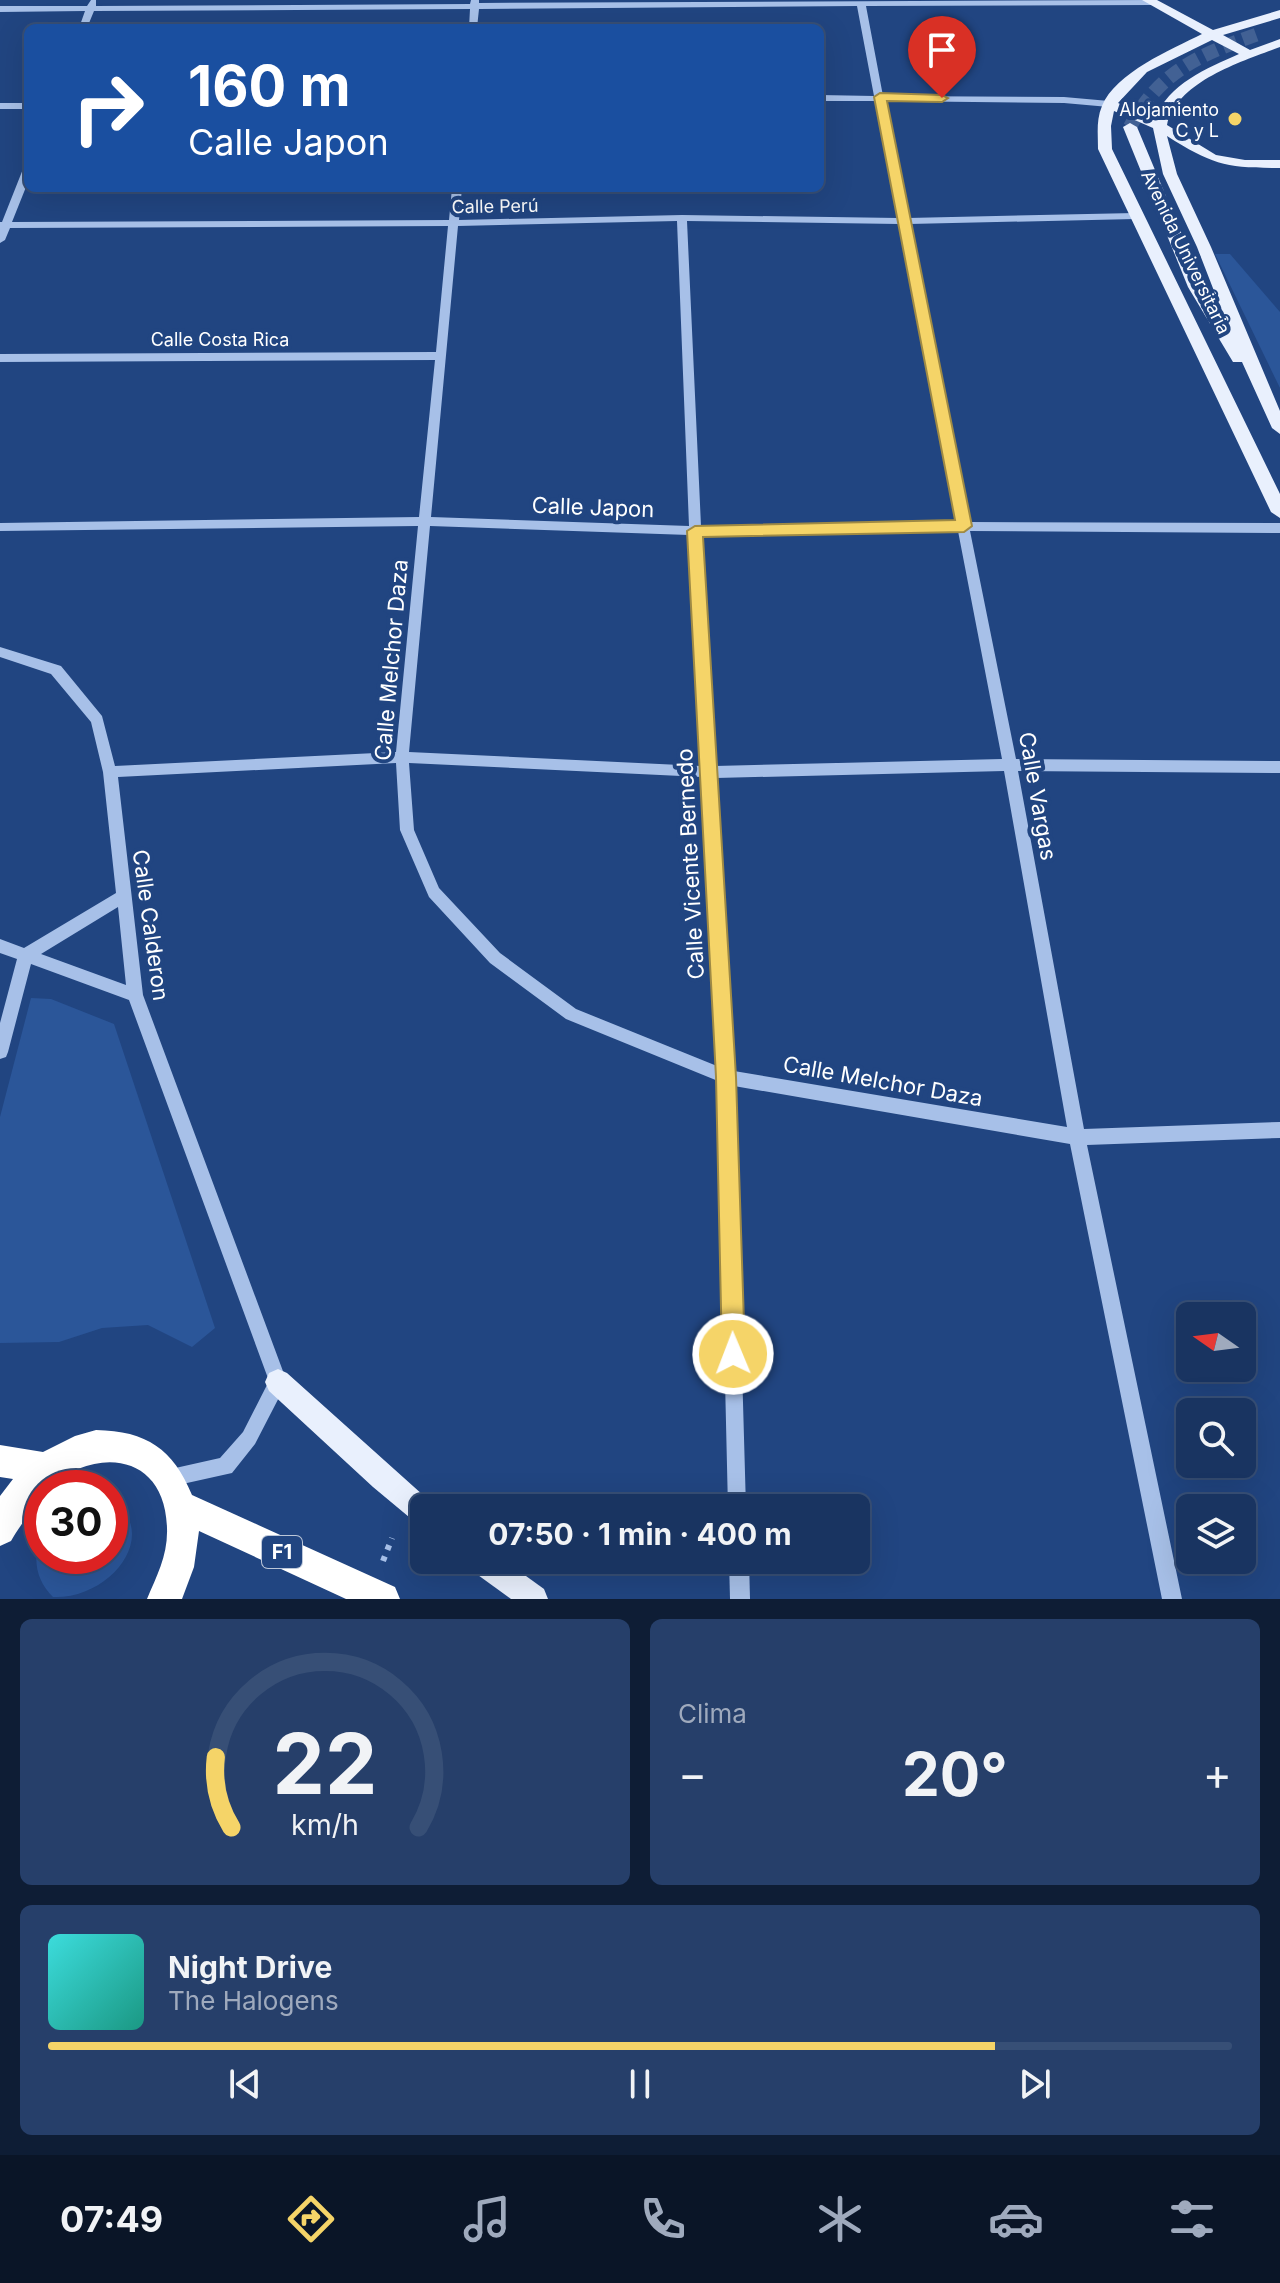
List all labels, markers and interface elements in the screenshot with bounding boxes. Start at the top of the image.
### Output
pin [908,16,976,98]
icon: arrive [920,28,964,72]
text: 160 m [188,52,351,120]
icon: right [56,56,160,160]
place label: Alojamiento C y L [1119,99,1219,141]
marker: Alojamiento C y L [1226,110,1244,128]
text: Calle Japon [188,120,389,164]
street label: Avenida Universitaria [1137,167,1235,337]
street label: Calle Perú [451,195,539,217]
street label: Calle Costa Rica [151,329,289,350]
street label: Calle Japon [531,492,655,522]
street label: Calle Melchor Daza [369,558,413,762]
street label: Calle Vargas [1014,730,1062,862]
street label: Calle Vicente Bernedo [671,748,709,980]
street label: Calle Calderon [128,848,174,1002]
street label: Calle Melchor Daza [781,1051,985,1111]
north arrow [1176,1302,1256,1382]
map controls [1176,1302,1256,1574]
position arrow [691,1312,775,1396]
button: search [1176,1398,1256,1478]
speed limit sign: 30 [24,1470,128,1574]
button: layers [1176,1494,1256,1574]
text: 07:50 · 1 min · 400 m [488,1516,792,1552]
road number: F1 [262,1536,302,1568]
text: Clima [678,1698,747,1729]
text: 22 [273,1713,377,1814]
text: 20° [902,1738,1008,1810]
text: − [678,1747,707,1801]
text: + [1203,1747,1232,1801]
text: km/h [291,1807,359,1842]
text: Night Drive [168,1949,332,1985]
text: The Halogens [168,1985,339,2016]
icon: previous [223,2062,267,2106]
icon: pause [618,2062,662,2106]
icon: next [1013,2062,1057,2106]
icon: directions [283,2191,339,2247]
icon: music [459,2191,515,2247]
icon: phone [635,2191,691,2247]
icon: climate [812,2191,868,2247]
icon: car [988,2191,1044,2247]
icon: filters [1164,2191,1220,2247]
text: 07:49 [60,2197,163,2241]

